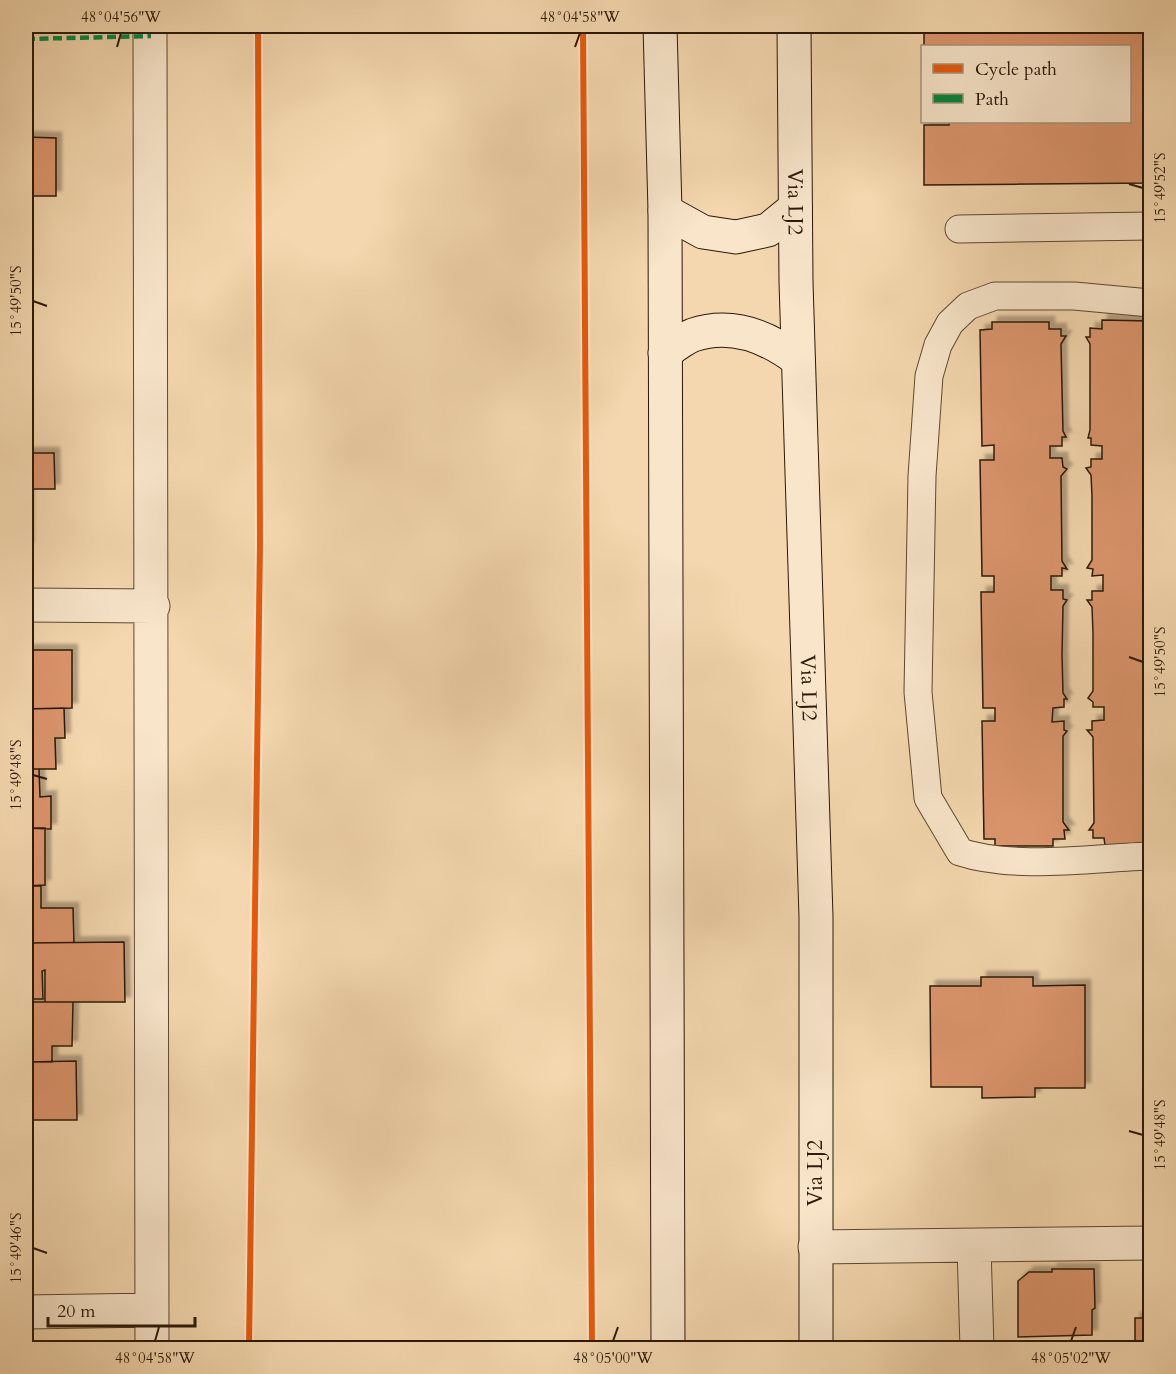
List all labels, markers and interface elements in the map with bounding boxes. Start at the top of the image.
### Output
text: 48°04'56"W [81,7,161,27]
text: 48°04'58"W [540,7,620,27]
legend [921,45,1131,123]
text: Cycle path [975,57,1057,82]
text: Path [975,87,1009,112]
text: 15°49'52"S [1150,153,1170,223]
street label: Via LJ2 [780,169,810,236]
text: 15°49'50"S [6,266,26,336]
text: 15°49'50"S [1150,627,1170,697]
street label: Via LJ2 [793,654,824,722]
text: 15°49'48"S [6,740,26,810]
text: 15°49'48"S [1150,1100,1170,1170]
street label: Via LJ2 [801,1139,830,1206]
text: 15°49'46"S [6,1213,26,1283]
scale bar [48,1290,195,1328]
text: 20 m [57,1299,96,1324]
text: 48°04'58"W [115,1348,195,1368]
text: 48°05'00"W [573,1348,653,1368]
text: 48°05'02"W [1031,1348,1111,1368]

